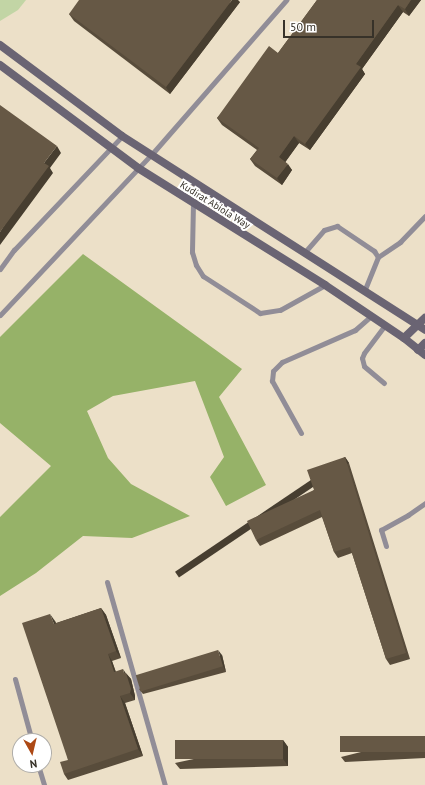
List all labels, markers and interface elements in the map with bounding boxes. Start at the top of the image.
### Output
scale bar [285,12,376,38]
text: 50 m [290,19,316,34]
street label: Kudirat Abiola Way [177,178,253,232]
north arrow [12,733,52,773]
text: N [29,756,38,771]

